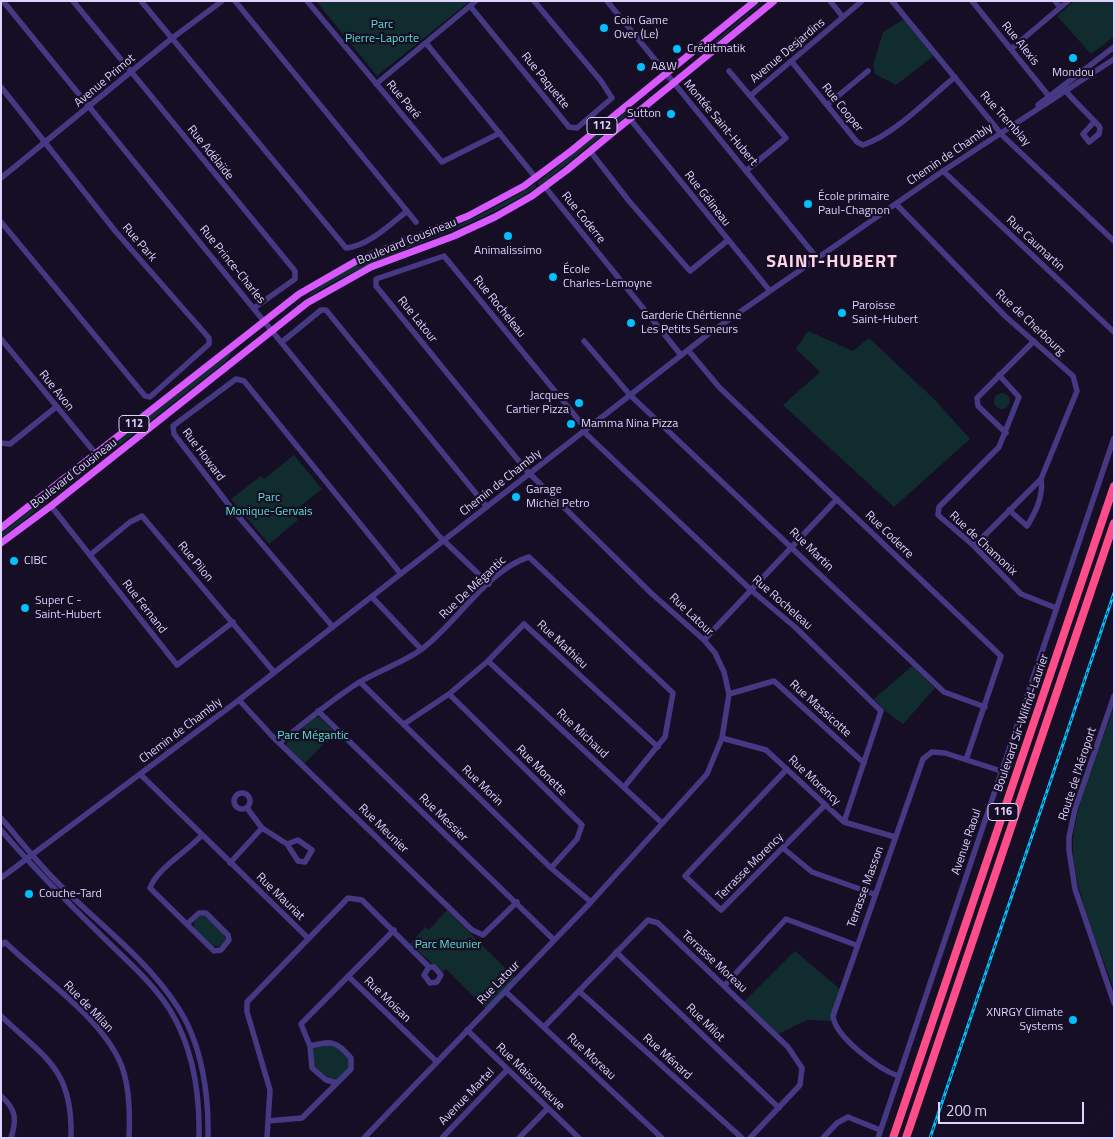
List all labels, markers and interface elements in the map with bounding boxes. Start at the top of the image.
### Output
place label: Coin Game Over (Le) [614,14,668,42]
street label: Avenue Desjardins [748,16,828,86]
park label: Parc Pierre-Laporte [345,18,419,46]
street label: Rue Alexis [998,19,1042,69]
marker: Coin Game Over (Le) [598,22,610,34]
place label: Créditmatik [687,42,745,56]
marker: Créditmatik [671,43,683,55]
street label: Rue Paquette [518,50,572,112]
street label: Avenue Primot [72,52,138,110]
marker: Mondou [1067,52,1079,64]
place label: A&W [651,60,677,74]
marker: A&W [635,61,647,73]
place label: Mondou [1052,66,1094,80]
street label: Montée Saint-Hubert [680,77,760,169]
street label: Rue Paré [383,78,423,122]
street label: Rue Cooper [818,81,866,135]
street label: Rue Tremblay [977,89,1033,149]
place label: Sutton [627,107,661,121]
marker: Sutton [665,108,677,120]
road number: 112 [587,118,617,134]
street label: Chemin de Chambly [905,121,995,189]
street label: Rue Adélaïde [184,123,236,183]
street label: Rue Gélineau [681,168,733,230]
street label: Rue Coderre [558,189,608,247]
place label: École primaire Paul-Chagnon [818,190,890,218]
marker: École primaire Paul-Chagnon [802,198,814,210]
street label: Rue Caumartin [1003,213,1067,275]
street label: Boulevard Cousineau [355,216,459,268]
street label: Rue Park [119,221,159,265]
street label: Rue Prince-Charles [196,223,268,307]
marker: Animalissimo [502,230,514,242]
place label: Animalissimo [474,244,542,258]
district label: SAINT-HUBERT [765,252,899,274]
place label: École Charles-Lemoyne [563,263,652,291]
marker: École Charles-Lemoyne [547,271,559,283]
street label: Rue Rocheleau [470,273,528,341]
street label: Rue de Cherbourg [992,287,1068,359]
street label: Rue Latour [394,294,440,346]
place label: Paroisse Saint-Hubert [852,299,918,327]
marker: Paroisse Saint-Hubert [836,307,848,319]
place label: Garderie Chértienne Les Petits Semeurs [641,309,741,337]
marker: Garderie Chértienne Les Petits Semeurs [625,317,637,329]
street label: Rue Avon [35,368,77,414]
place label: Jacques Cartier Pizza [506,389,569,417]
marker: Jacques Cartier Pizza [573,397,585,409]
road number: 112 [119,416,149,432]
place label: Mamma Nina Pizza [581,417,678,431]
marker: Mamma Nina Pizza [565,418,577,430]
street label: Rue Howard [179,426,227,484]
street label: Boulevard Cousineau [28,436,120,512]
street label: Chemin de Chambly [457,447,545,519]
place label: Garage Michel Petro [526,483,590,511]
park label: Parc Monique-Gervais [226,491,312,519]
marker: Garage Michel Petro [510,491,522,503]
street label: Rue Coderre [862,508,916,562]
street label: Rue de Chamonix [946,509,1020,579]
street label: Rue Martin [786,525,836,575]
street label: Rue Pilon [174,539,216,585]
place label: CIBC [24,554,47,568]
street label: Rue De Mégantic [437,554,509,622]
marker: CIBC [8,555,20,567]
street label: Rue Rocheleau [749,573,815,633]
street label: Rue Fernand [119,577,169,637]
street label: Rue Latour [666,591,716,639]
place label: Super C - Saint-Hubert [35,594,101,622]
marker: Super C - Saint-Hubert [19,602,31,614]
street label: Rue Mathieu [534,618,590,672]
street label: Boulevard Sir-Wilfrid-Laurier [992,652,1052,794]
street label: Rue Massicotte [786,677,854,741]
street label: Chemin de Chambly [137,695,225,767]
street label: Rue Michaud [553,706,611,762]
street label: Route de l'Aéroport [1056,726,1100,822]
park label: Parc Mégantic [277,729,349,743]
street label: Rue Monette [513,743,569,799]
street label: Rue Morency [785,753,843,809]
street label: Rue Morin [458,763,506,809]
street label: Rue Messier [416,791,470,845]
street label: Rue Meunier [355,802,411,856]
road number: 116 [988,804,1018,820]
street label: Avenue Raoul [949,807,985,877]
street label: Terrasse Morency [713,830,787,904]
street label: Terrasse Masson [845,844,887,930]
street label: Rue Mauriat [253,870,307,924]
place label: Couche-Tard [39,887,102,901]
marker: Couche-Tard [23,888,35,900]
street label: Terrasse Moreau [678,928,750,996]
park label: Parc Meunier [415,938,481,952]
street label: Rue Latour [475,958,523,1008]
street label: Rue Moisan [361,974,413,1026]
street label: Rue de Milan [60,978,116,1036]
street label: Rue Milot [683,1001,727,1045]
place label: XNRGY Climate Systems [986,1006,1063,1034]
marker: XNRGY Climate Systems [1067,1014,1079,1026]
street label: Rue Moreau [564,1031,618,1083]
street label: Rue Ménard [639,1031,695,1083]
street label: Rue Maisonneuve [493,1041,567,1113]
street label: Avenue Martel [436,1066,498,1128]
scale bar [940,1092,1086,1124]
text: 200 m [946,1099,987,1122]

